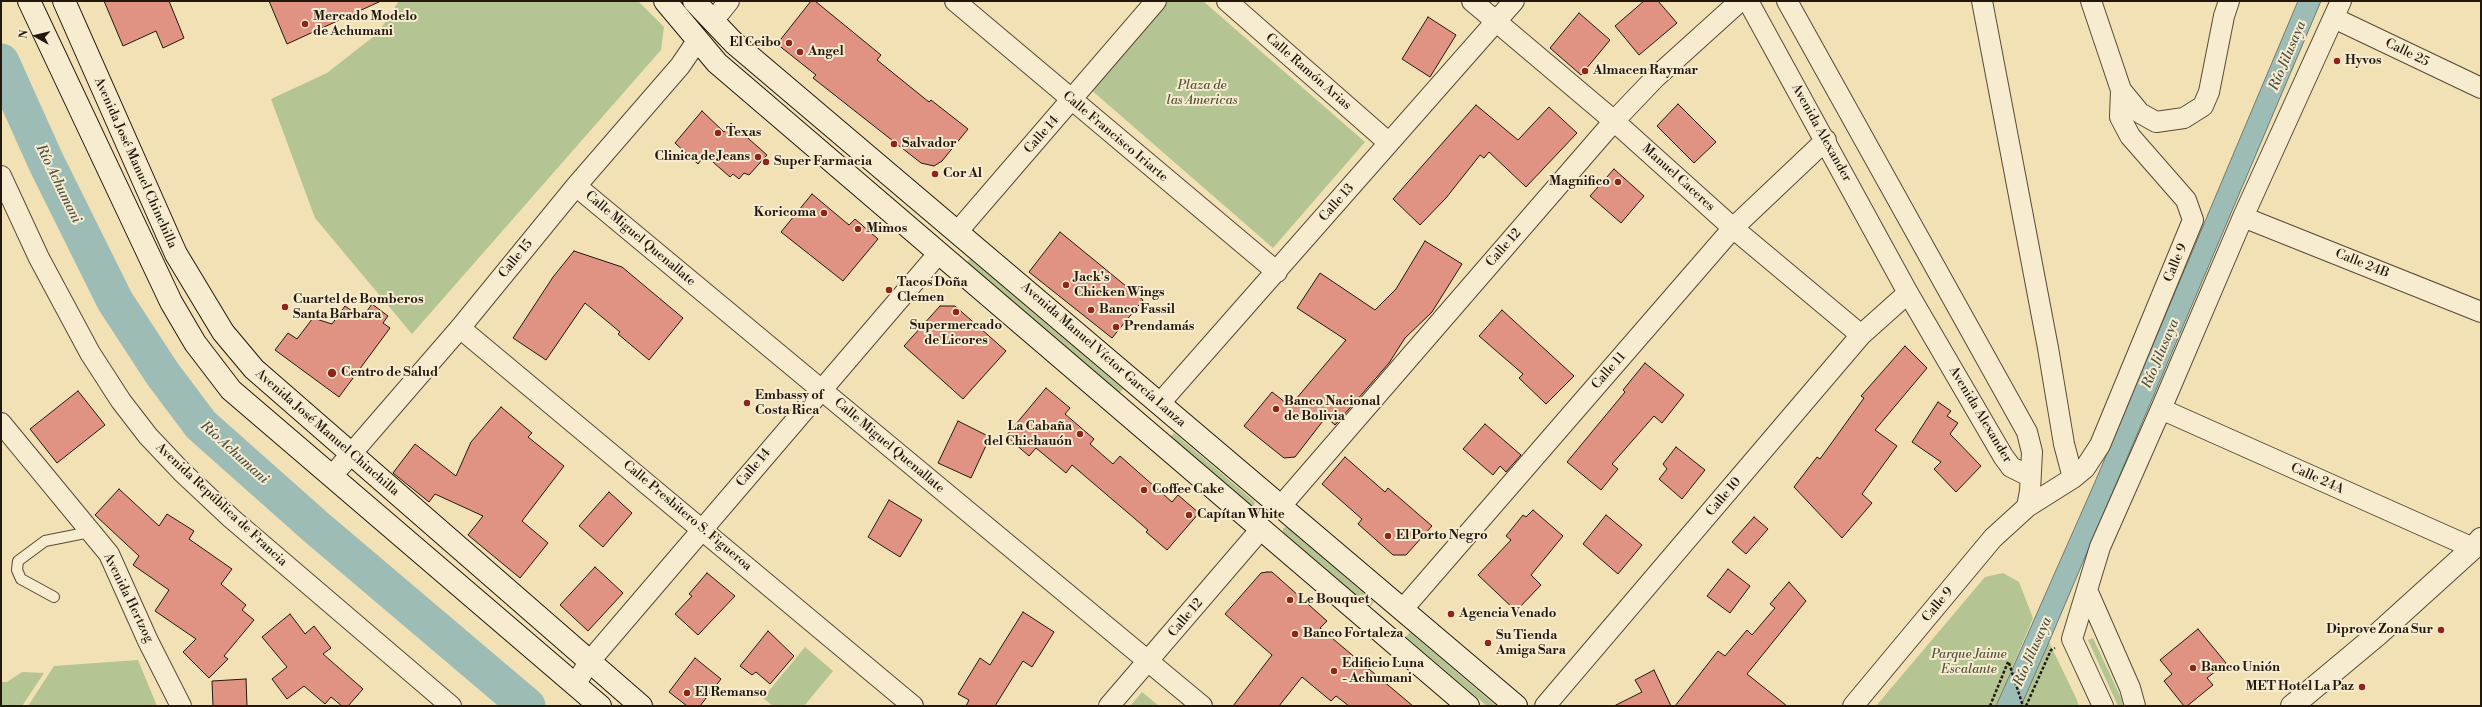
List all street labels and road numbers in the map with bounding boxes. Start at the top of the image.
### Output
street label: Calle Ramón Arias [1262,30,1354,114]
street label: Calle 25 [2382,36,2432,70]
street label: Avenida José Manuel Chinchilla [90,75,180,251]
street label: Avenida Alexander [1788,81,1854,185]
street label: Calle Francisco Iriarte [1059,88,1171,186]
street label: Calle 14 [1021,113,1063,157]
street label: Manuel Caceres [1638,141,1718,215]
street label: Calle 13 [1316,181,1358,225]
street label: Calle Miguel Quenallate [582,188,698,290]
street label: Calle 12 [1483,226,1525,270]
street label: Calle 15 [496,237,536,281]
street label: Calle 9 [2161,241,2191,285]
street label: Calle 24B [2333,246,2391,282]
street label: Avenida Manuel Víctor García Lanza [1017,279,1189,431]
street label: Calle 11 [1589,349,1629,393]
street label: Avenida Alexander [1945,364,2015,466]
street label: Avenida José Manuel Chinchilla [252,366,402,500]
street label: Calle Miguel Quenallate [831,395,947,497]
street label: Avenida República de Francia [152,440,290,570]
street label: Calle 14 [733,446,775,490]
street label: Calle Presbitero S. Figueroa [619,458,755,574]
street label: Calle 24A [2288,460,2346,498]
street label: Calle 10 [1703,474,1745,520]
street label: Avenida Hertzog [100,551,156,645]
street label: Calle 9 [1919,585,1957,625]
street label: Calle 12 [1165,595,1207,641]

